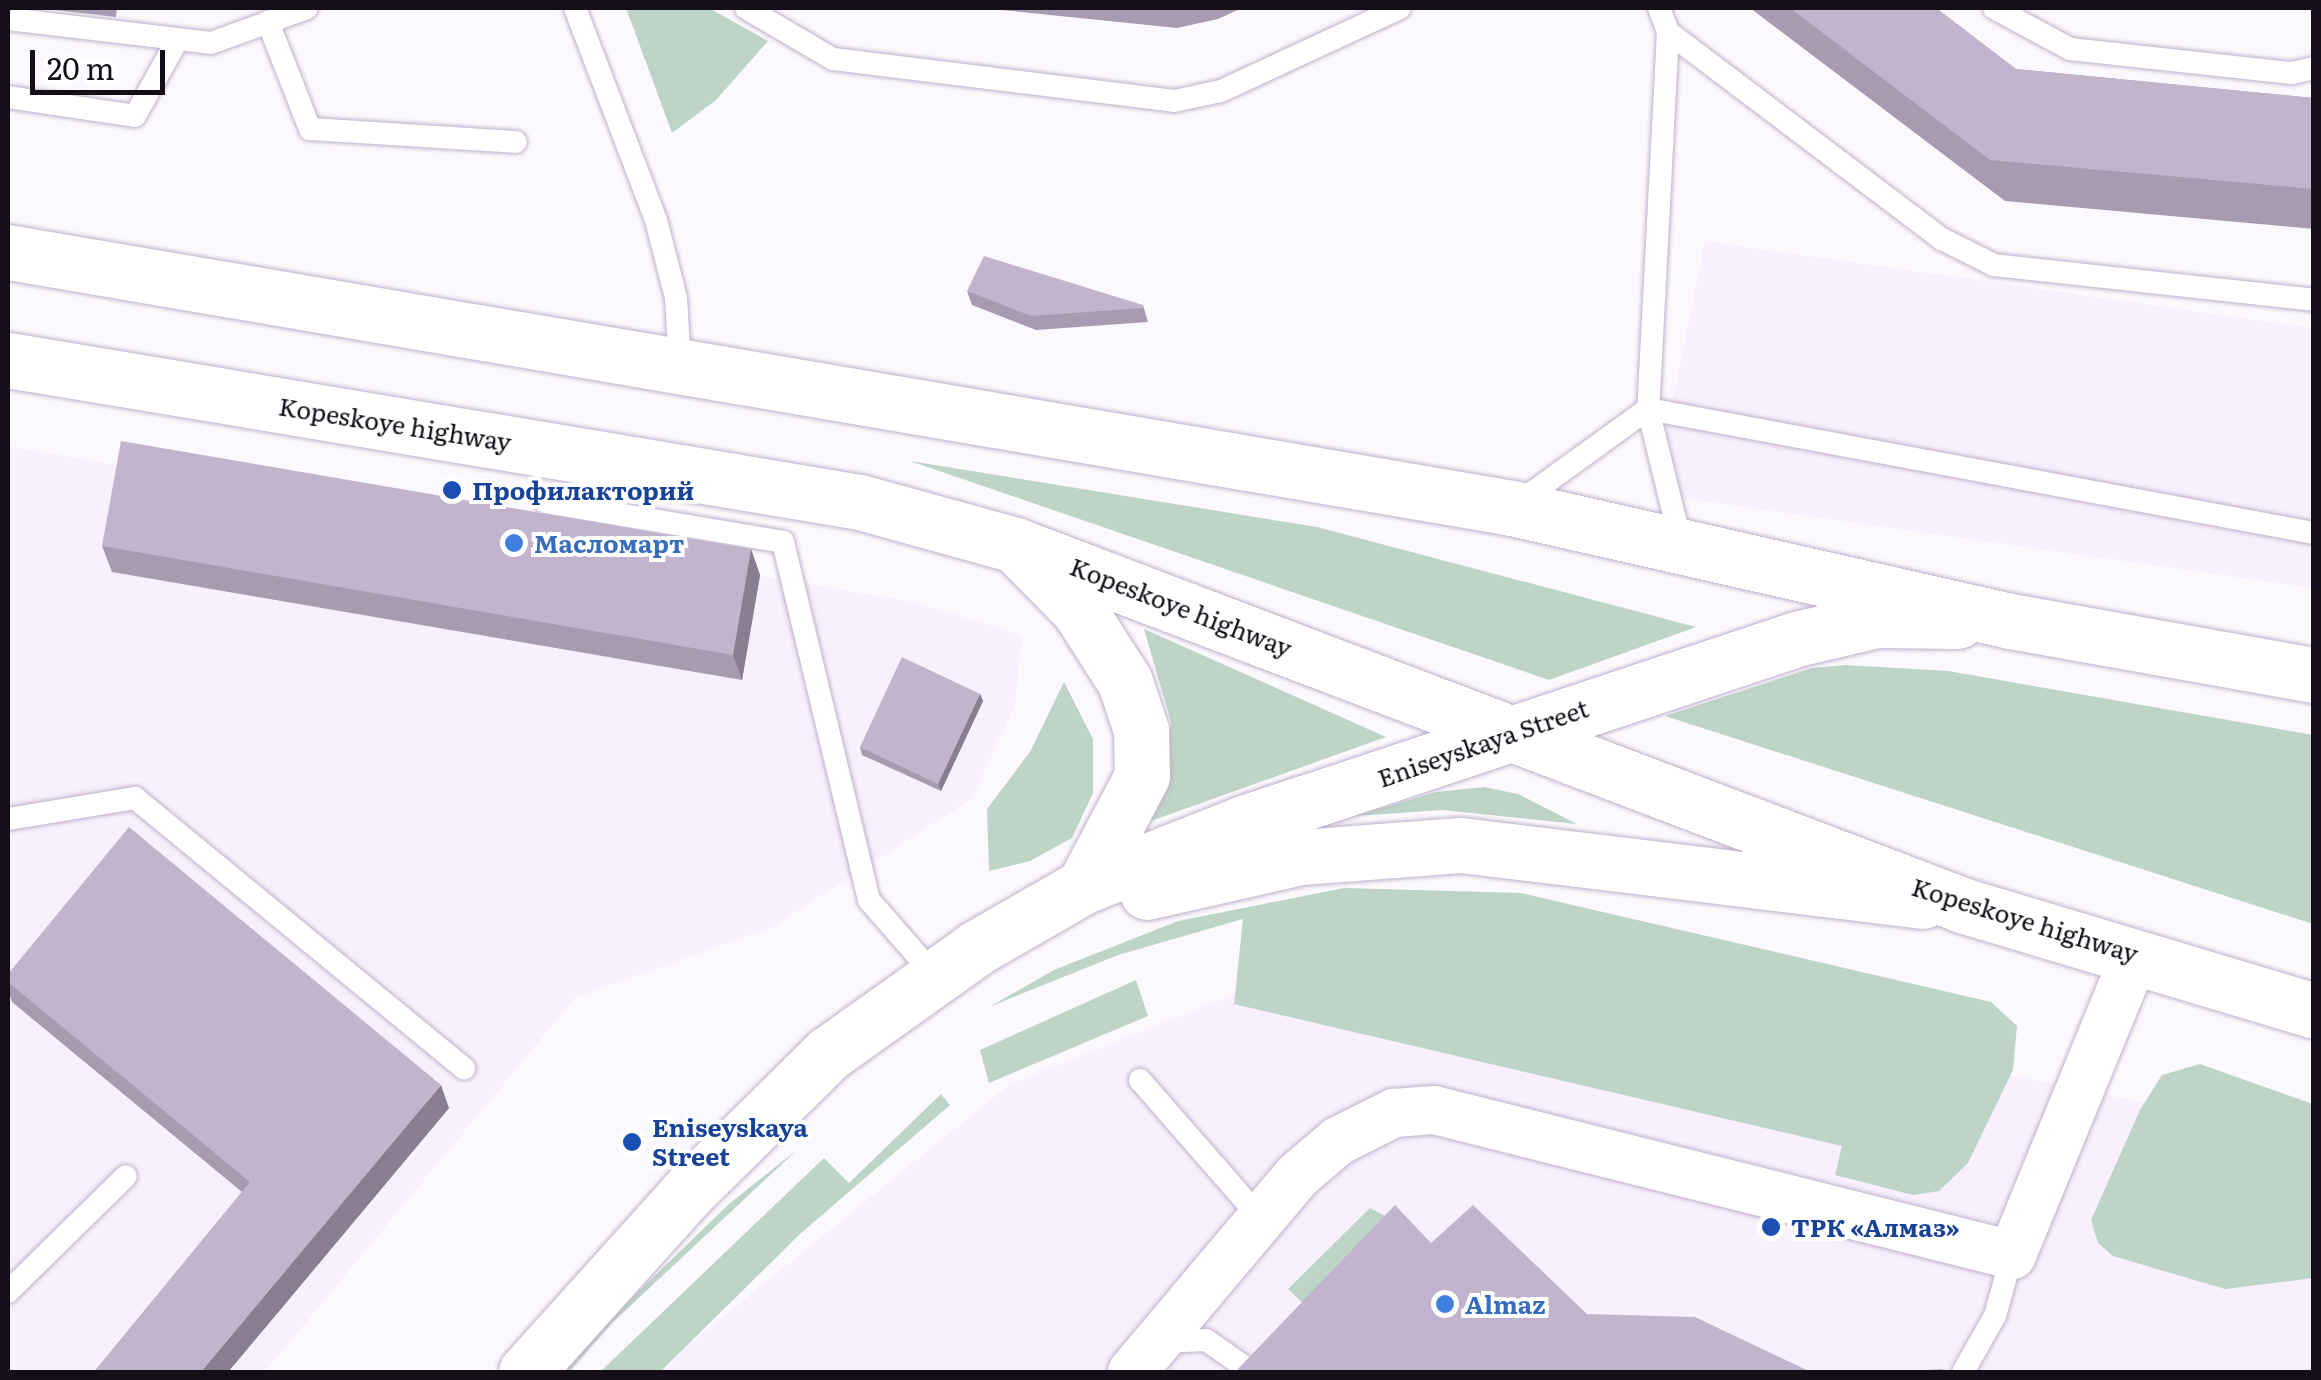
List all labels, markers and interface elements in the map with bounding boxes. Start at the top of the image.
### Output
scale bar [35,30,170,92]
text: 20 m [47,45,115,89]
street label: Kopeskoye highway [277,391,513,457]
place label: Профилакторий [472,475,694,505]
marker: Профилакторий [441,479,463,501]
place label: Масломарт [534,528,684,558]
marker: Масломарт [503,532,525,554]
street label: Kopeskoye highway [1066,551,1296,663]
street label: Eniseyskaya Street [1374,693,1592,793]
street label: Kopeskoye highway [1908,871,2142,969]
place label: Eniseyskaya Street [652,1113,808,1172]
marker: Eniseyskaya Street [621,1131,643,1153]
place label: ТРК «Алмаз» [1791,1212,1960,1242]
marker: ТРК «Алмаз» [1760,1216,1782,1238]
place label: Almaz [1465,1289,1546,1319]
marker: Almaz [1434,1293,1456,1315]

